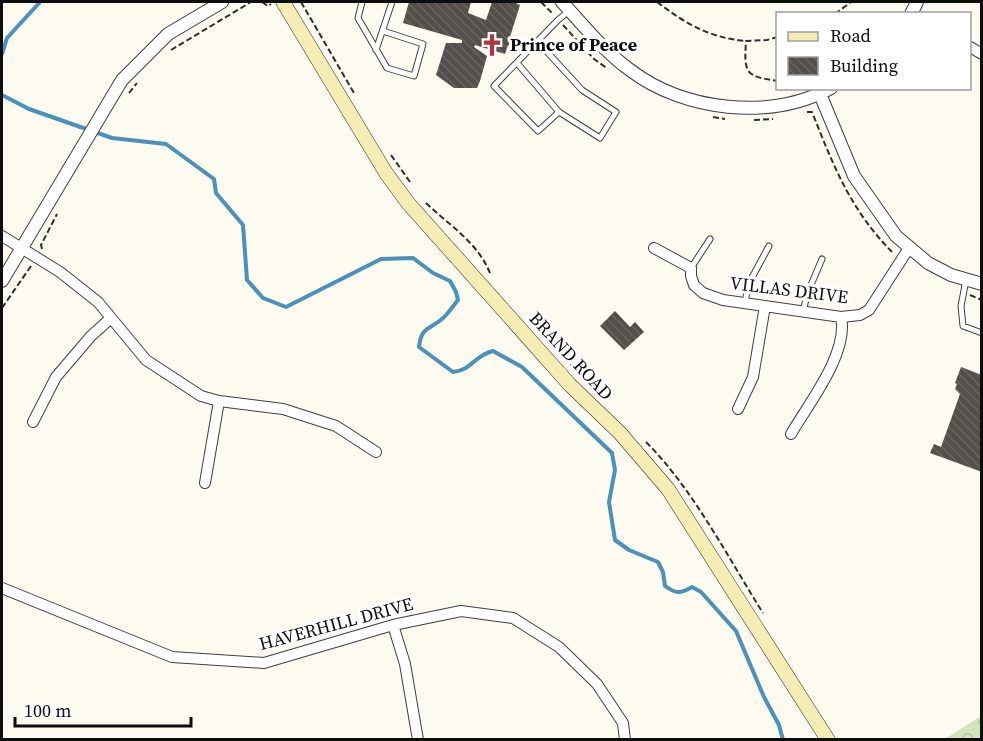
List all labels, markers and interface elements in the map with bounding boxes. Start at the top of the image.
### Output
legend [776,12,971,90]
text: Road [830,23,871,48]
church icon: Prince of Peace [479,32,505,58]
place label: Prince of Peace [510,32,637,57]
text: Building [830,53,898,78]
street label: VILLAS DRIVE [729,270,850,309]
street label: BRAND ROAD [524,306,619,405]
street label: HAVERHILL DRIVE [256,591,416,656]
scale bar [15,690,190,728]
text: 100 m [24,698,71,723]

